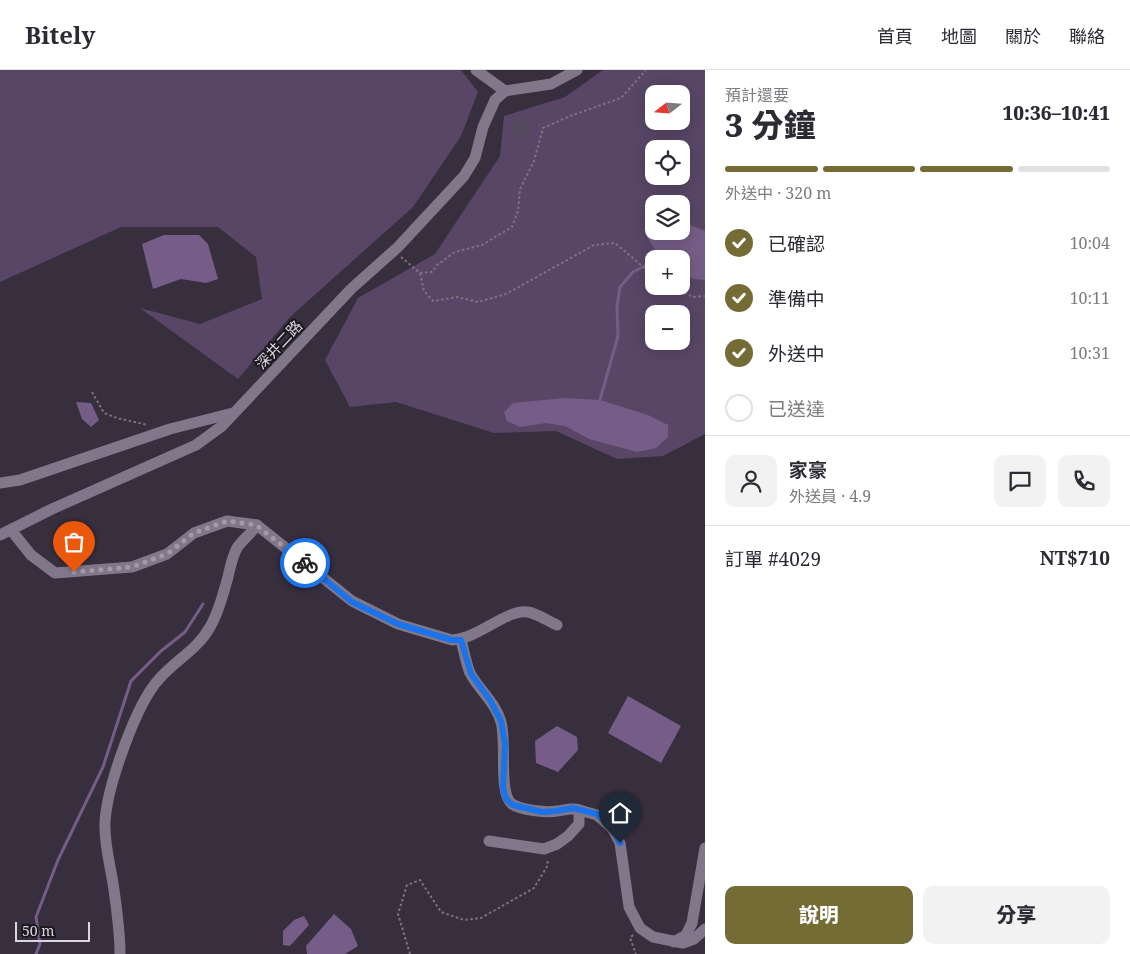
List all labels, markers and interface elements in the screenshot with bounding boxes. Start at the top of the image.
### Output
text: Bitely [25,18,95,51]
text: 首頁 [877,24,913,48]
text: 地圖 [941,24,977,48]
text: 關於 [1005,24,1041,48]
text: 聯絡 [1069,24,1105,48]
text: 預計還要 [725,84,789,106]
north arrow [645,85,690,130]
map controls [645,85,690,350]
text: 10:36–10:41 [1002,100,1110,126]
text: 3 分鐘 [725,103,815,146]
button: locate [645,140,690,185]
text: 外送中 · 320 m [725,182,831,204]
button: layers [645,195,690,240]
icon: check [725,229,753,257]
text: 已確認 [768,231,825,257]
text: 10:04 [1070,232,1110,254]
button: + [645,250,690,295]
icon: check [725,284,753,312]
text: 準備中 [768,286,825,312]
text: 10:11 [1070,287,1110,309]
button: − [645,305,690,350]
street label: 深井二路 [250,316,306,373]
icon: check [725,339,753,367]
text: 外送中 [768,341,825,367]
text: 10:31 [1070,342,1110,364]
text: 已送達 [768,396,825,422]
button: person [725,455,777,507]
button: chat [994,455,1046,507]
button: phone [1058,455,1110,507]
text: 家豪 [789,457,827,483]
text: 外送員 · 4.9 [789,485,871,507]
pin [53,521,95,572]
icon: bag [60,528,88,556]
courier [280,538,330,588]
text: NT$710 [1040,545,1110,571]
text: 訂單 #4029 [725,546,821,572]
icon: bike [291,549,319,577]
pin [599,792,641,843]
icon: home [606,799,634,827]
button: 說明 [725,886,913,944]
button: 分享 [923,886,1110,944]
scale bar [15,919,90,942]
text: 50 m [22,921,55,940]

